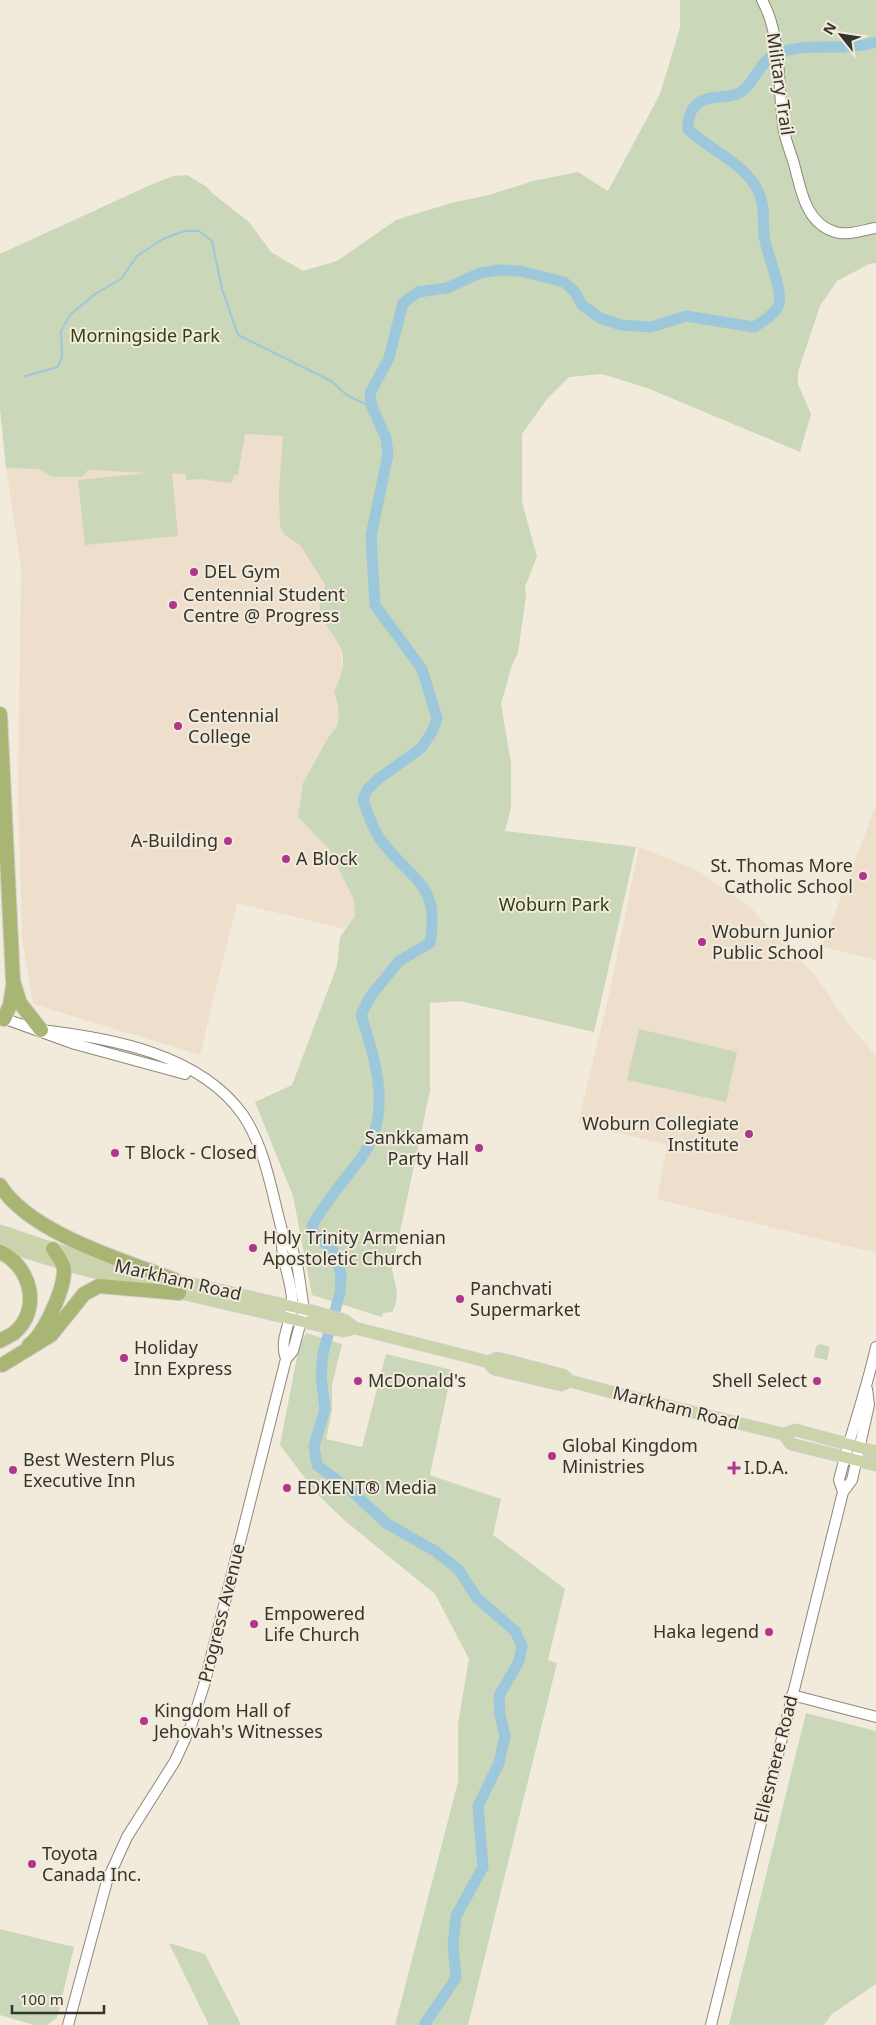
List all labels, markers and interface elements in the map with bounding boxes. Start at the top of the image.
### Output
north arrow [816,10,866,60]
text: N [818,19,840,38]
street label: Military Trail [762,31,800,137]
park label: Morningside Park [70,323,220,347]
place label: DEL Gym [204,559,280,583]
marker: DEL Gym [188,566,200,578]
place label: Centennial Student Centre @ Progress [183,582,345,627]
marker: Centennial Student Centre @ Progress [167,599,179,611]
place label: Centennial College [188,703,279,748]
marker: Centennial College [172,720,184,732]
place label: A-Building [131,828,218,852]
marker: A-Building [222,835,234,847]
place label: A Block [296,846,358,870]
marker: A Block [280,853,292,865]
place label: St. Thomas More Catholic School [710,853,853,898]
marker: St. Thomas More Catholic School [857,870,869,882]
park label: Woburn Park [499,892,610,916]
place label: Woburn Junior Public School [712,919,835,964]
marker: Woburn Junior Public School [696,936,708,948]
place label: Woburn Collegiate Institute [582,1111,739,1156]
place label: Sankkamam Party Hall [365,1125,469,1170]
marker: Woburn Collegiate Institute [743,1128,755,1140]
place label: T Block - Closed [125,1140,257,1164]
marker: Sankkamam Party Hall [473,1142,485,1154]
marker: T Block - Closed [109,1147,121,1159]
place label: Holy Trinity Armenian Apostoletic Church [263,1225,446,1270]
marker: Holy Trinity Armenian Apostoletic Church [247,1242,259,1254]
street label: Markham Road [112,1253,244,1305]
place label: Panchvati Supermarket [470,1276,581,1321]
marker: Panchvati Supermarket [454,1293,466,1305]
place label: Holiday Inn Express [134,1335,232,1380]
marker: Holiday Inn Express [118,1352,130,1364]
place label: McDonald's [368,1368,466,1392]
place label: Shell Select [712,1368,808,1392]
marker: McDonald's [352,1375,364,1387]
marker: Shell Select [811,1375,823,1387]
street label: Markham Road [611,1380,742,1434]
place label: Global Kingdom Ministries [562,1433,698,1478]
place label: Best Western Plus Executive Inn [23,1447,175,1492]
marker: Global Kingdom Ministries [546,1450,558,1462]
place label: I.D.A. [744,1455,789,1479]
marker: I.D.A. [728,1462,740,1474]
marker: Best Western Plus Executive Inn [7,1464,19,1476]
place label: EDKENT® Media [297,1475,437,1499]
marker: EDKENT® Media [281,1482,293,1494]
street label: Progress Avenue [192,1541,250,1685]
place label: Empowered Life Church [264,1601,365,1646]
marker: Empowered Life Church [248,1618,260,1630]
place label: Haka legend [653,1619,759,1643]
marker: Haka legend [763,1626,775,1638]
street label: Ellesmere Road [748,1693,802,1825]
place label: Kingdom Hall of Jehovah's Witnesses [152,1698,323,1743]
marker: Kingdom Hall of Jehovah's Witnesses [138,1715,150,1727]
place label: Toyota Canada Inc. [42,1841,141,1886]
marker: Toyota Canada Inc. [26,1858,38,1870]
scale bar [12,1982,105,2014]
text: 100 m [20,1989,64,2009]

